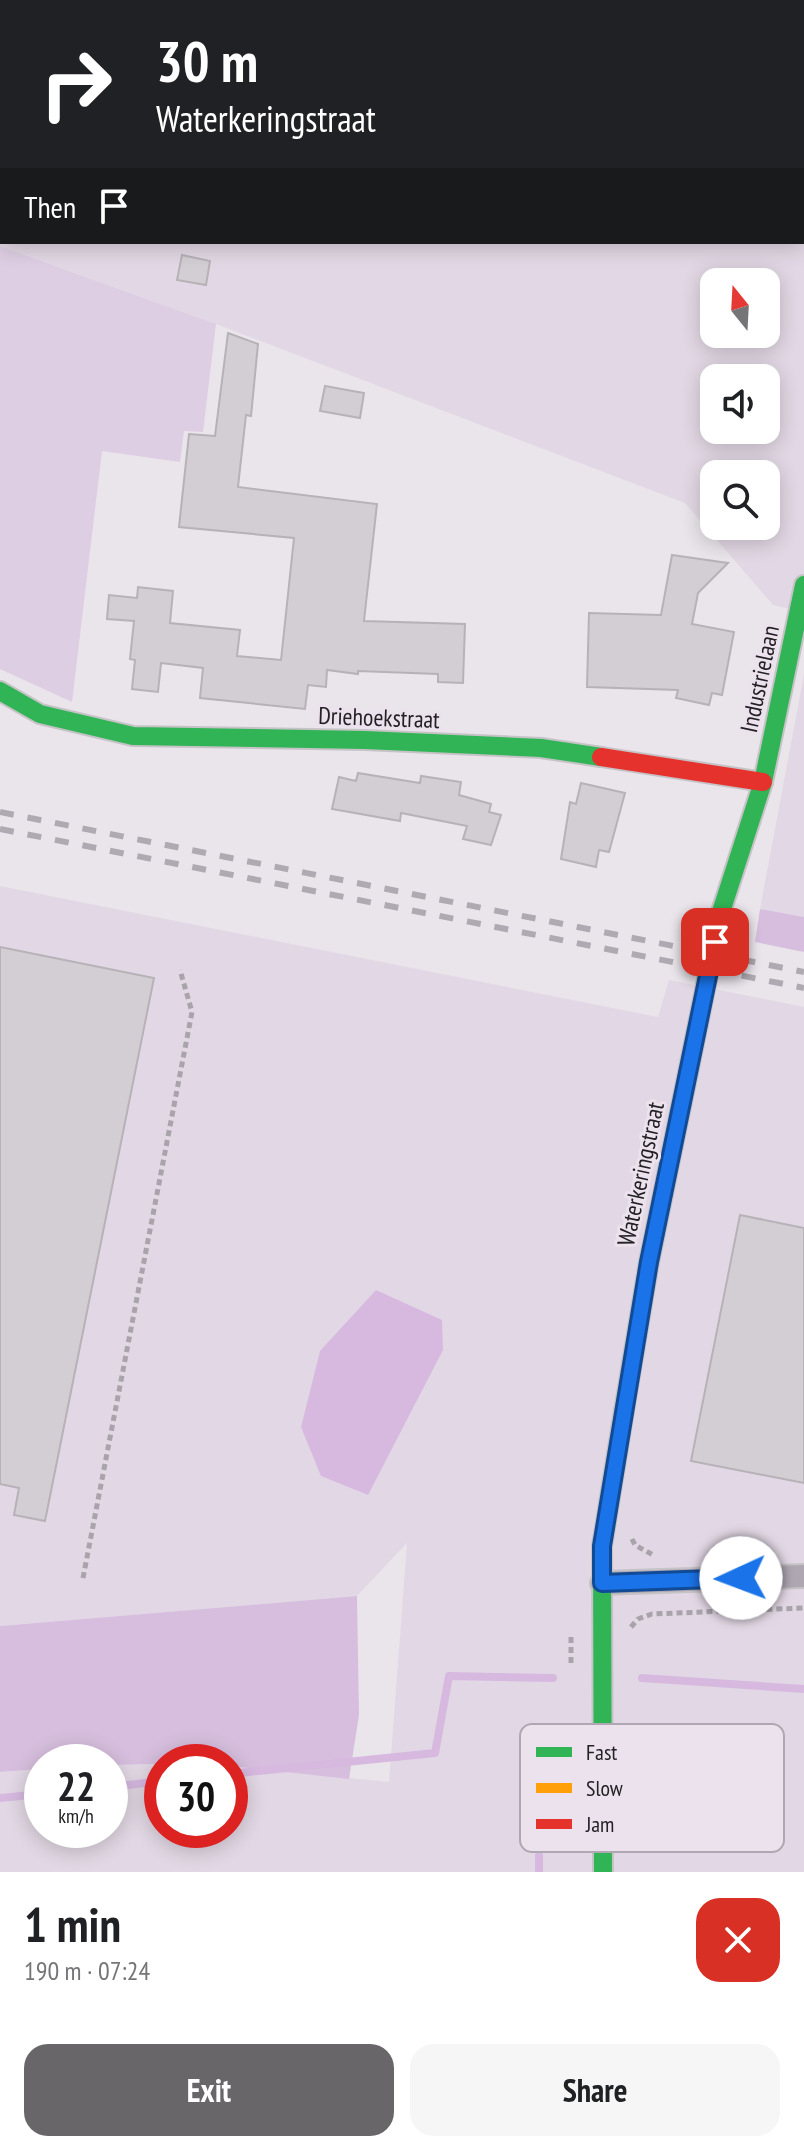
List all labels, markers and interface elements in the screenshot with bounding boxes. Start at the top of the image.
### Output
text: 30 m [156,25,258,97]
icon: right [24,32,128,136]
text: Waterkeringstraat [156,95,376,142]
icon: arrive [92,184,136,228]
text: Then [24,187,76,226]
north arrow [700,268,780,348]
map controls [700,268,780,540]
button: sound [700,364,780,444]
button: search [700,460,780,540]
street label: Industrielaan [733,623,786,735]
street label: Driehoekstraat [318,700,441,735]
pin [681,908,749,976]
icon: arrive [693,920,737,964]
street label: Waterkeringstraat [610,1099,671,1249]
position arrow [699,1536,783,1620]
legend [520,1724,784,1852]
text: Fast [586,1738,617,1766]
speed limit sign: 30 [144,1744,248,1848]
text: 22 [57,1760,95,1812]
text: Slow [586,1774,623,1802]
text: km/h [58,1803,94,1829]
text: Jam [585,1810,614,1838]
text: 1 min [24,1893,121,1955]
button: close [696,1898,780,1982]
text: 190 m · 07:24 [24,1954,150,1987]
button: Exit [24,2044,394,2136]
button: Share [410,2044,780,2136]

